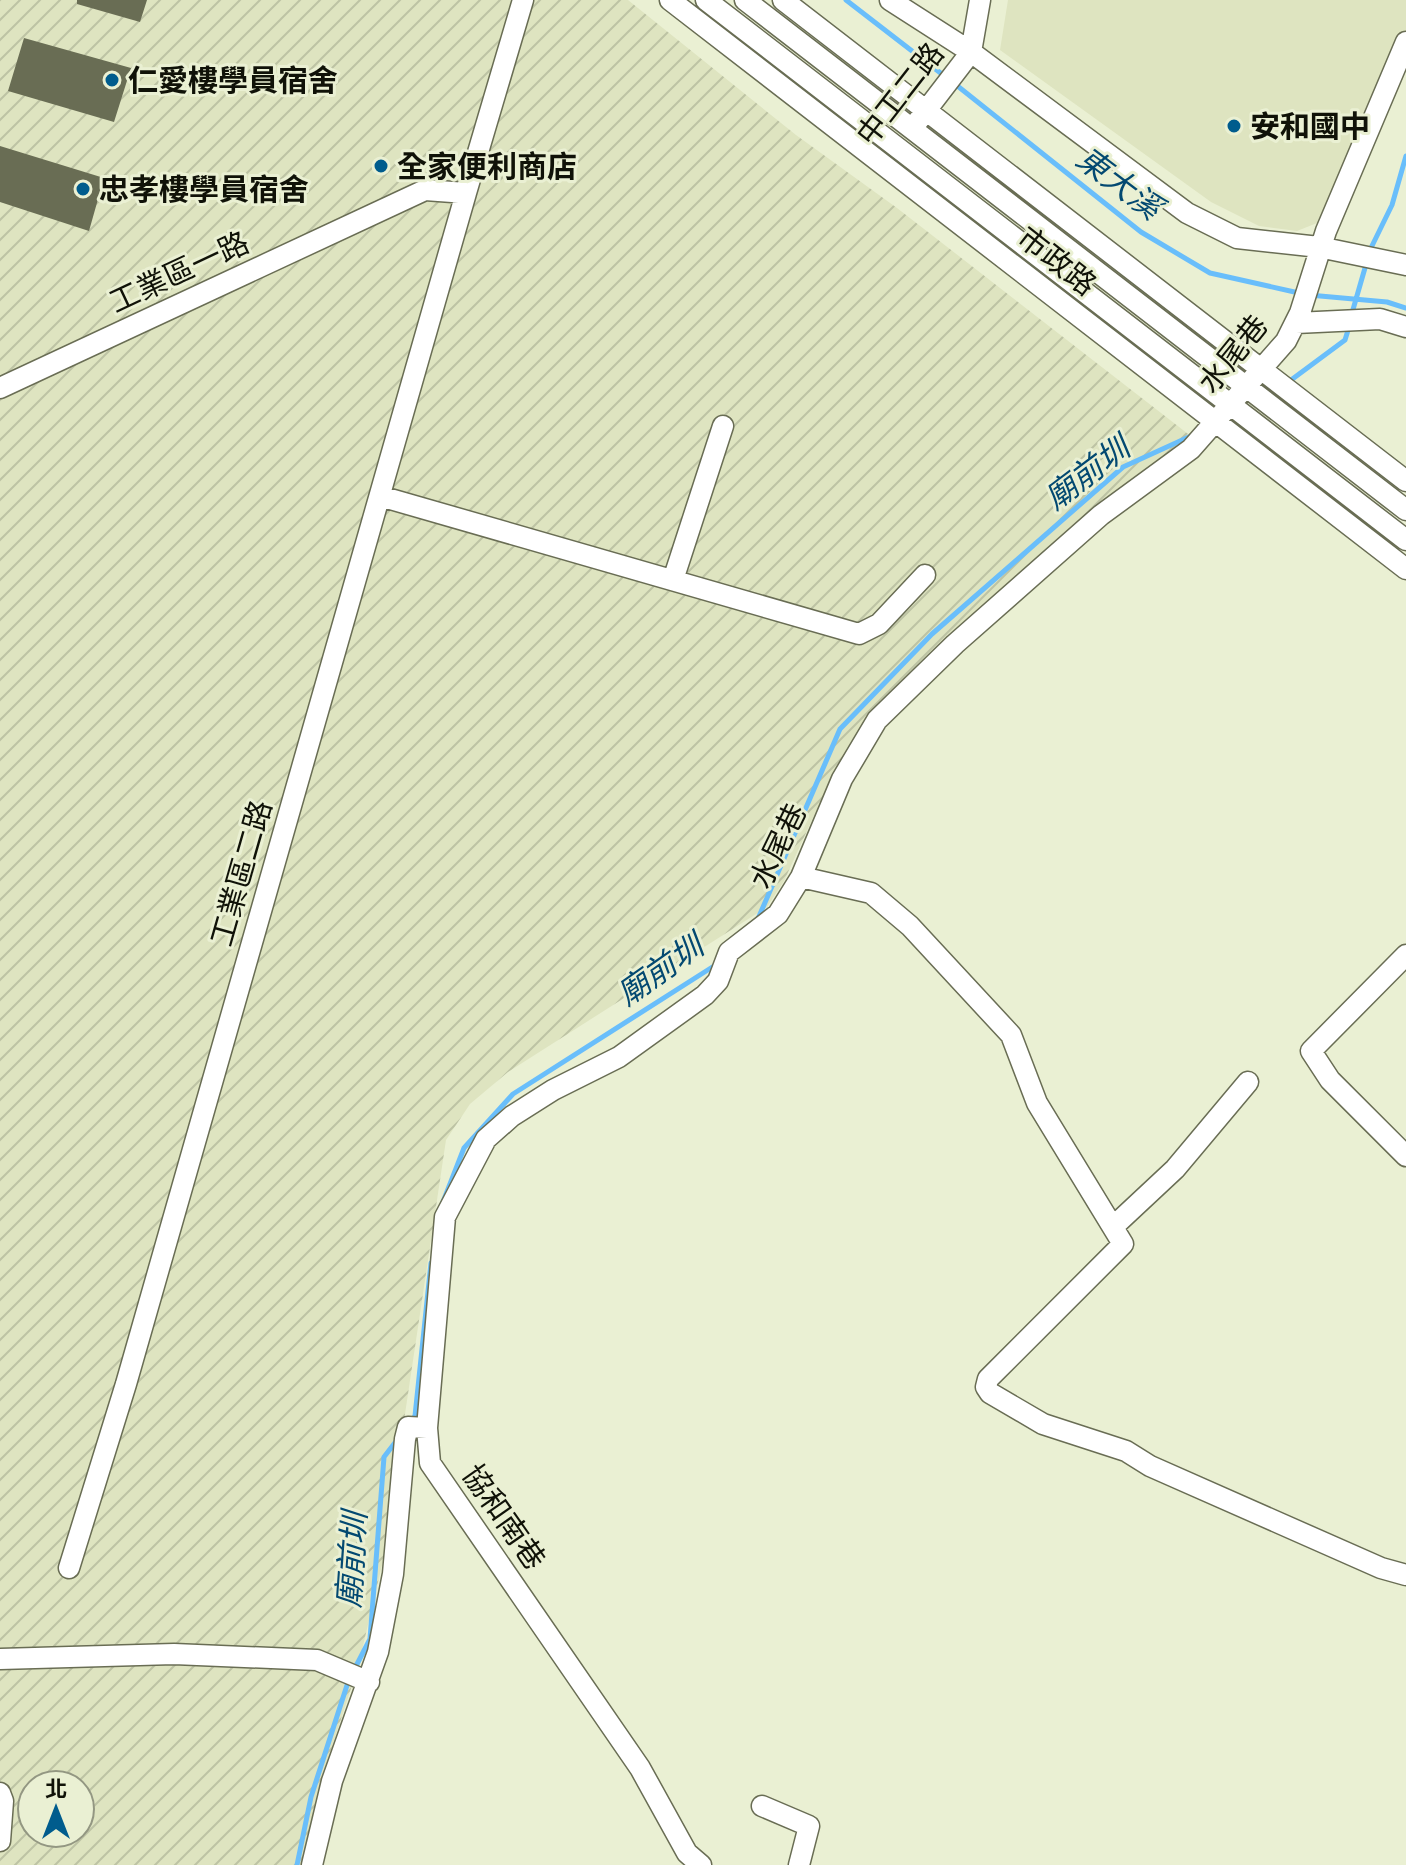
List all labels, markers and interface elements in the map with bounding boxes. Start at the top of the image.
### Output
street label: 中工二路 [846,33,954,155]
place label: 仁愛樓學員宿舍 [128,59,338,102]
marker: 仁愛樓學員宿舍 [103,71,121,89]
place label: 安和國中 [1250,105,1370,148]
marker: 安和國中 [1225,117,1243,135]
water label: 東大溪 [1067,136,1174,233]
place label: 全家便利商店 [397,145,577,188]
marker: 全家便利商店 [372,157,390,175]
place label: 忠孝樓學員宿舍 [99,168,309,211]
marker: 忠孝樓學員宿舍 [74,180,92,198]
street label: 市政路 [1008,216,1106,306]
street label: 工業區一路 [102,221,256,323]
street label: 水尾巷 [1188,305,1278,403]
water label: 廟前圳 [1035,423,1142,520]
street label: 工業區二路 [200,795,282,951]
street label: 水尾巷 [739,796,817,896]
water label: 廟前圳 [607,921,716,1016]
street label: 協和南巷 [452,1456,556,1578]
water label: 廟前圳 [326,1507,379,1609]
north arrow [16,1769,96,1849]
text: 北 [45,1773,67,1805]

